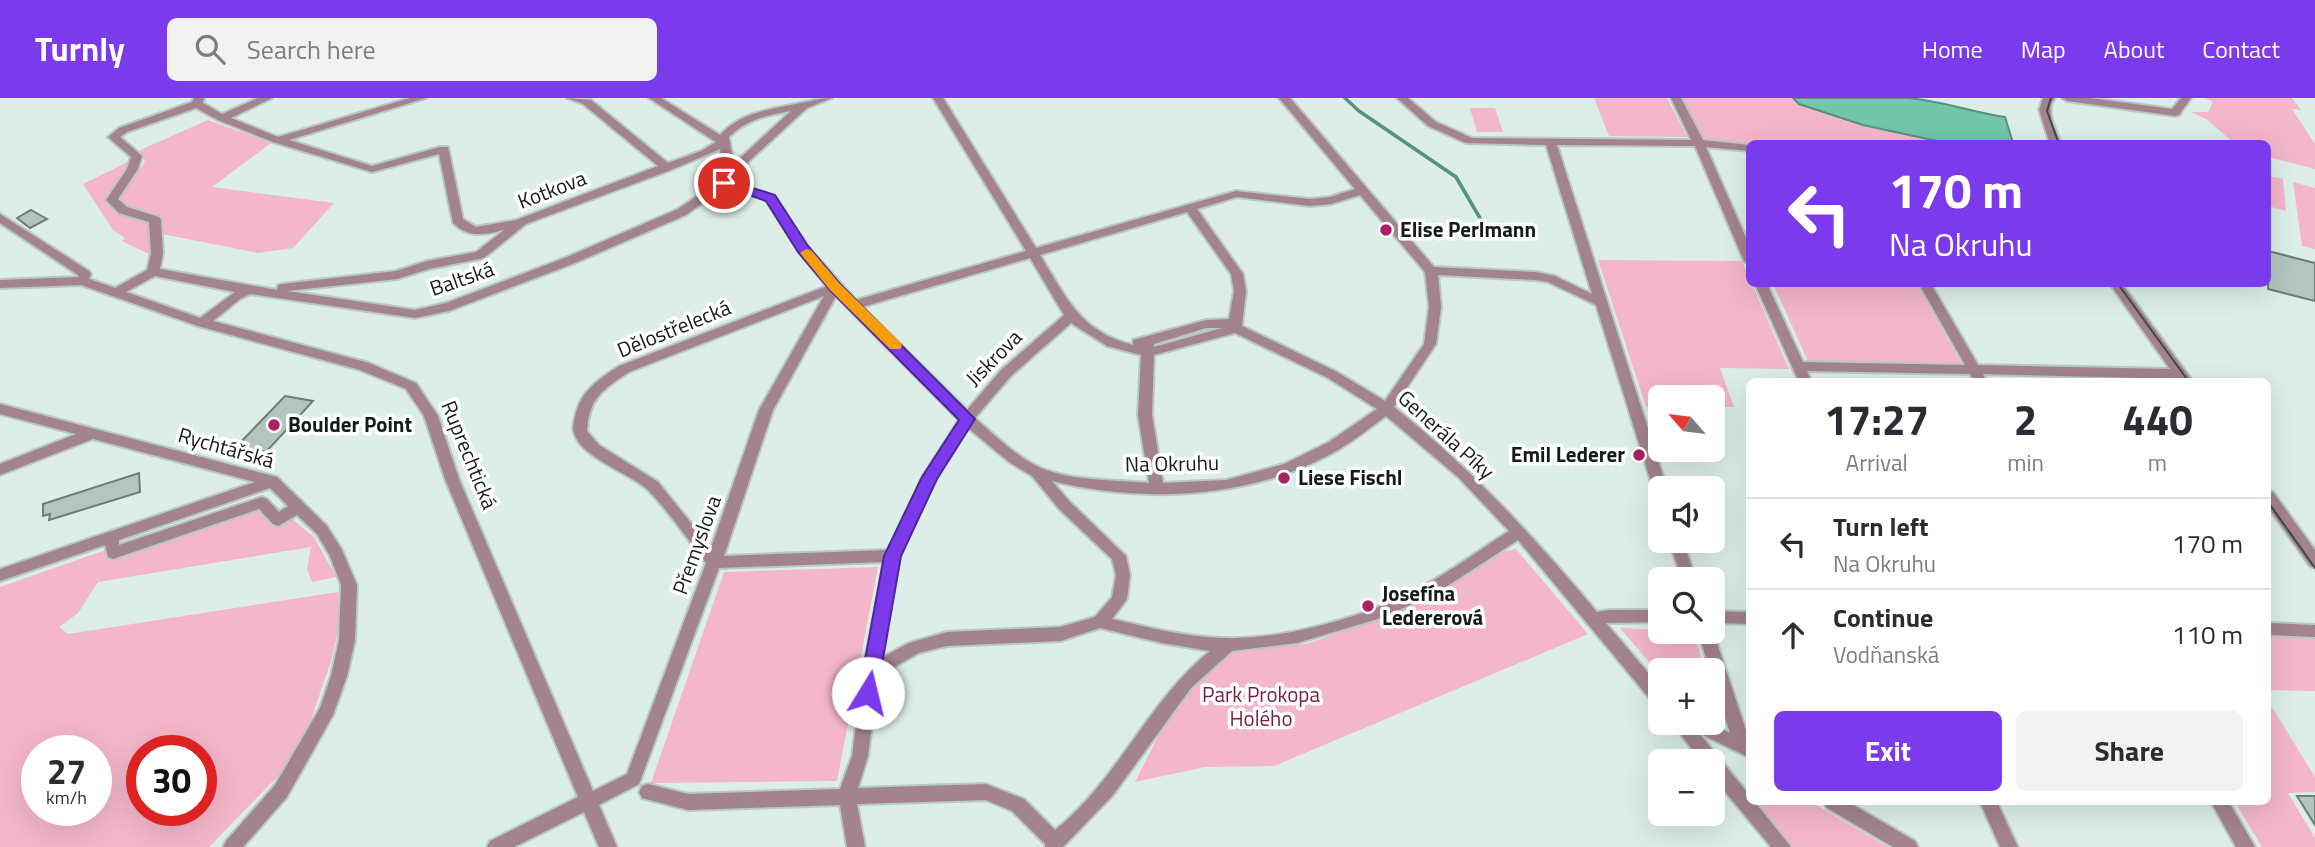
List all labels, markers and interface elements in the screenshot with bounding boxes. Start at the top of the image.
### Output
search box [167,18,657,81]
text: Turnly [35,24,125,74]
icon: search [191,30,229,68]
text: Search here [247,30,376,69]
text: Home [1922,31,1983,67]
text: Map [2021,31,2066,67]
text: About [2104,31,2164,67]
text: Contact [2202,31,2280,67]
text: 170 m [1889,152,2023,227]
pin [694,153,754,213]
street label: Kotkova [513,161,591,217]
icon: arrive [705,164,743,202]
icon: left [1774,168,1865,259]
place label: Elise Perlmann [1400,213,1536,245]
text: Na Okruhu [1889,220,2032,268]
marker: Elise Perlmann [1378,222,1394,238]
street label: Baltská [425,252,499,304]
street label: Dělostřelecká [612,291,736,365]
street label: Jiskrova [958,321,1029,393]
street label: Generála Píky [1391,382,1502,487]
north arrow [1648,385,1726,462]
map controls [1648,385,1725,826]
text: 17:27 [1824,387,1929,451]
text: 2 [2014,387,2037,451]
text: 440 [2122,387,2193,451]
street label: Ruprechtická [434,395,506,514]
place label: Boulder Point [288,408,412,440]
marker: Boulder Point [266,417,282,433]
street label: Rychtářská [174,418,279,476]
place label: Emil Lederer [1511,438,1625,470]
text: Arrival [1845,445,1908,480]
text: min [2007,445,2044,480]
text: m [2148,445,2167,480]
street label: Na Okruhu [1125,446,1219,480]
marker: Emil Lederer [1631,447,1647,463]
place label: Liese Fischl [1298,461,1402,493]
marker: Liese Fischl [1276,470,1292,486]
button: sound [1648,476,1725,553]
street label: Přemyslova [663,490,729,599]
text: Turn left [1833,507,1928,546]
text: 170 m [2172,524,2243,563]
icon: left [1774,525,1812,563]
text: Na Okruhu [1833,546,1936,581]
button: search [1648,567,1725,644]
place label: Josefína Ledererová [1382,577,1484,633]
marker: Josefína Ledererová [1360,598,1376,614]
text: Continue [1833,598,1933,637]
text: 110 m [2172,615,2243,654]
icon: ahead [1774,616,1812,654]
text: Vodňanská [1833,637,1939,672]
position arrow [831,656,905,730]
button: + [1648,658,1725,735]
park label: Park Prokopa Holého [1202,678,1320,734]
button: Exit [1774,711,2002,791]
button: Share [2016,711,2243,791]
speed limit sign: 30 [126,735,217,826]
text: 27 [47,744,86,798]
button: − [1648,749,1725,826]
text: km/h [46,784,87,811]

